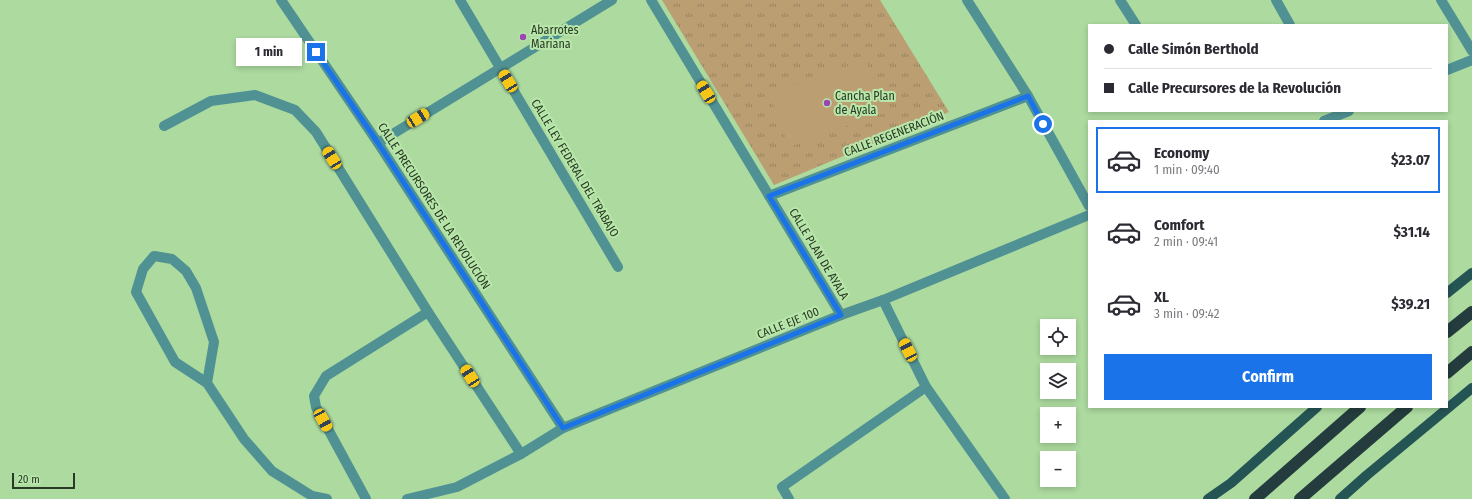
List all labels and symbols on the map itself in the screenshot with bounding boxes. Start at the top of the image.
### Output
place label: Abarrotes Mariana [531,23,579,51]
marker: Abarrotes Mariana [518,32,528,42]
callout: 1 min [236,38,302,66]
route end [307,43,325,61]
car [497,68,519,94]
car [695,79,717,105]
place label: Cancha Plan de Ayala [835,89,895,117]
street label: CALLE LEY FEDERAL DEL TRABAJO [528,96,622,240]
marker: Cancha Plan de Ayala [822,98,832,108]
car [405,107,431,129]
street label: CALLE REGENERACIÓN [842,108,946,159]
route start [1034,115,1052,133]
street label: CALLE PRECURSORES DE LA REVOLUCIÓN [375,120,494,292]
car [321,145,343,171]
street label: CALLE PLAN DE AYALA [786,206,852,303]
street label: CALLE EJE 100 [755,304,821,342]
car [897,337,919,363]
car [458,363,482,389]
car [312,407,334,433]
scale bar [12,471,75,490]

